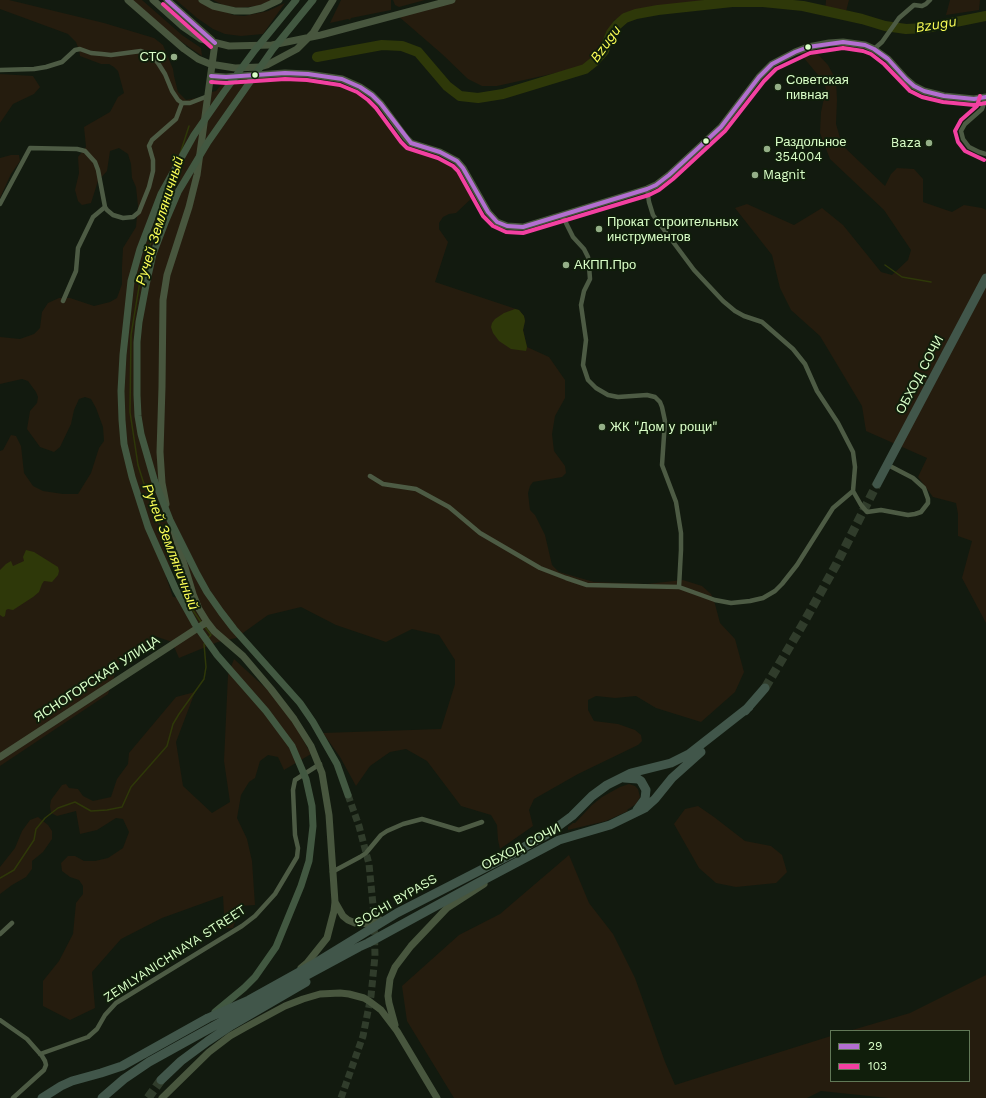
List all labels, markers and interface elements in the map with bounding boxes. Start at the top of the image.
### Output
water label: Bzugu [914,13,958,37]
water label: Bzugu [587,22,625,66]
unlabelled marker [803,42,813,52]
place label: СТО [140,49,166,65]
marker: СТО [169,52,179,62]
unlabelled marker [250,70,260,80]
place label: Советская пивная [786,72,849,103]
marker: Советская пивная [773,82,783,92]
place label: Раздольное 354004 [775,134,847,165]
place label: Baza [891,135,921,151]
unlabelled marker [701,136,711,146]
marker: Baza [924,138,934,148]
marker: Раздольное 354004 [762,144,772,154]
water label: Ручей Земляничный [132,155,188,287]
place label: Magnit [763,167,805,183]
marker: Magnit [750,170,760,180]
place label: Прокат строительных инструментов [607,214,738,245]
marker: Прокат строительных инструментов [594,224,604,234]
place label: АКПП.Про [574,257,636,273]
marker: АКПП.Про [561,260,571,270]
street label: ОБХОД СОЧИ [893,333,947,417]
place label: ЖК "Дом у рощи" [610,419,717,435]
marker: ЖК "Дом у рощи" [597,422,607,432]
water label: Ручей Земляничный [138,482,202,612]
street label: ЯСНОГОРСКАЯ УЛИЦА [31,633,163,725]
street label: ОБХОД СОЧИ [479,820,563,874]
street label: SOCHI BYPASS [352,871,440,931]
street label: ZEMLYANICHNAYA STREET [101,902,249,1006]
legend [830,1030,970,1082]
text: 29 [868,1039,882,1053]
text: 103 [868,1059,887,1073]

